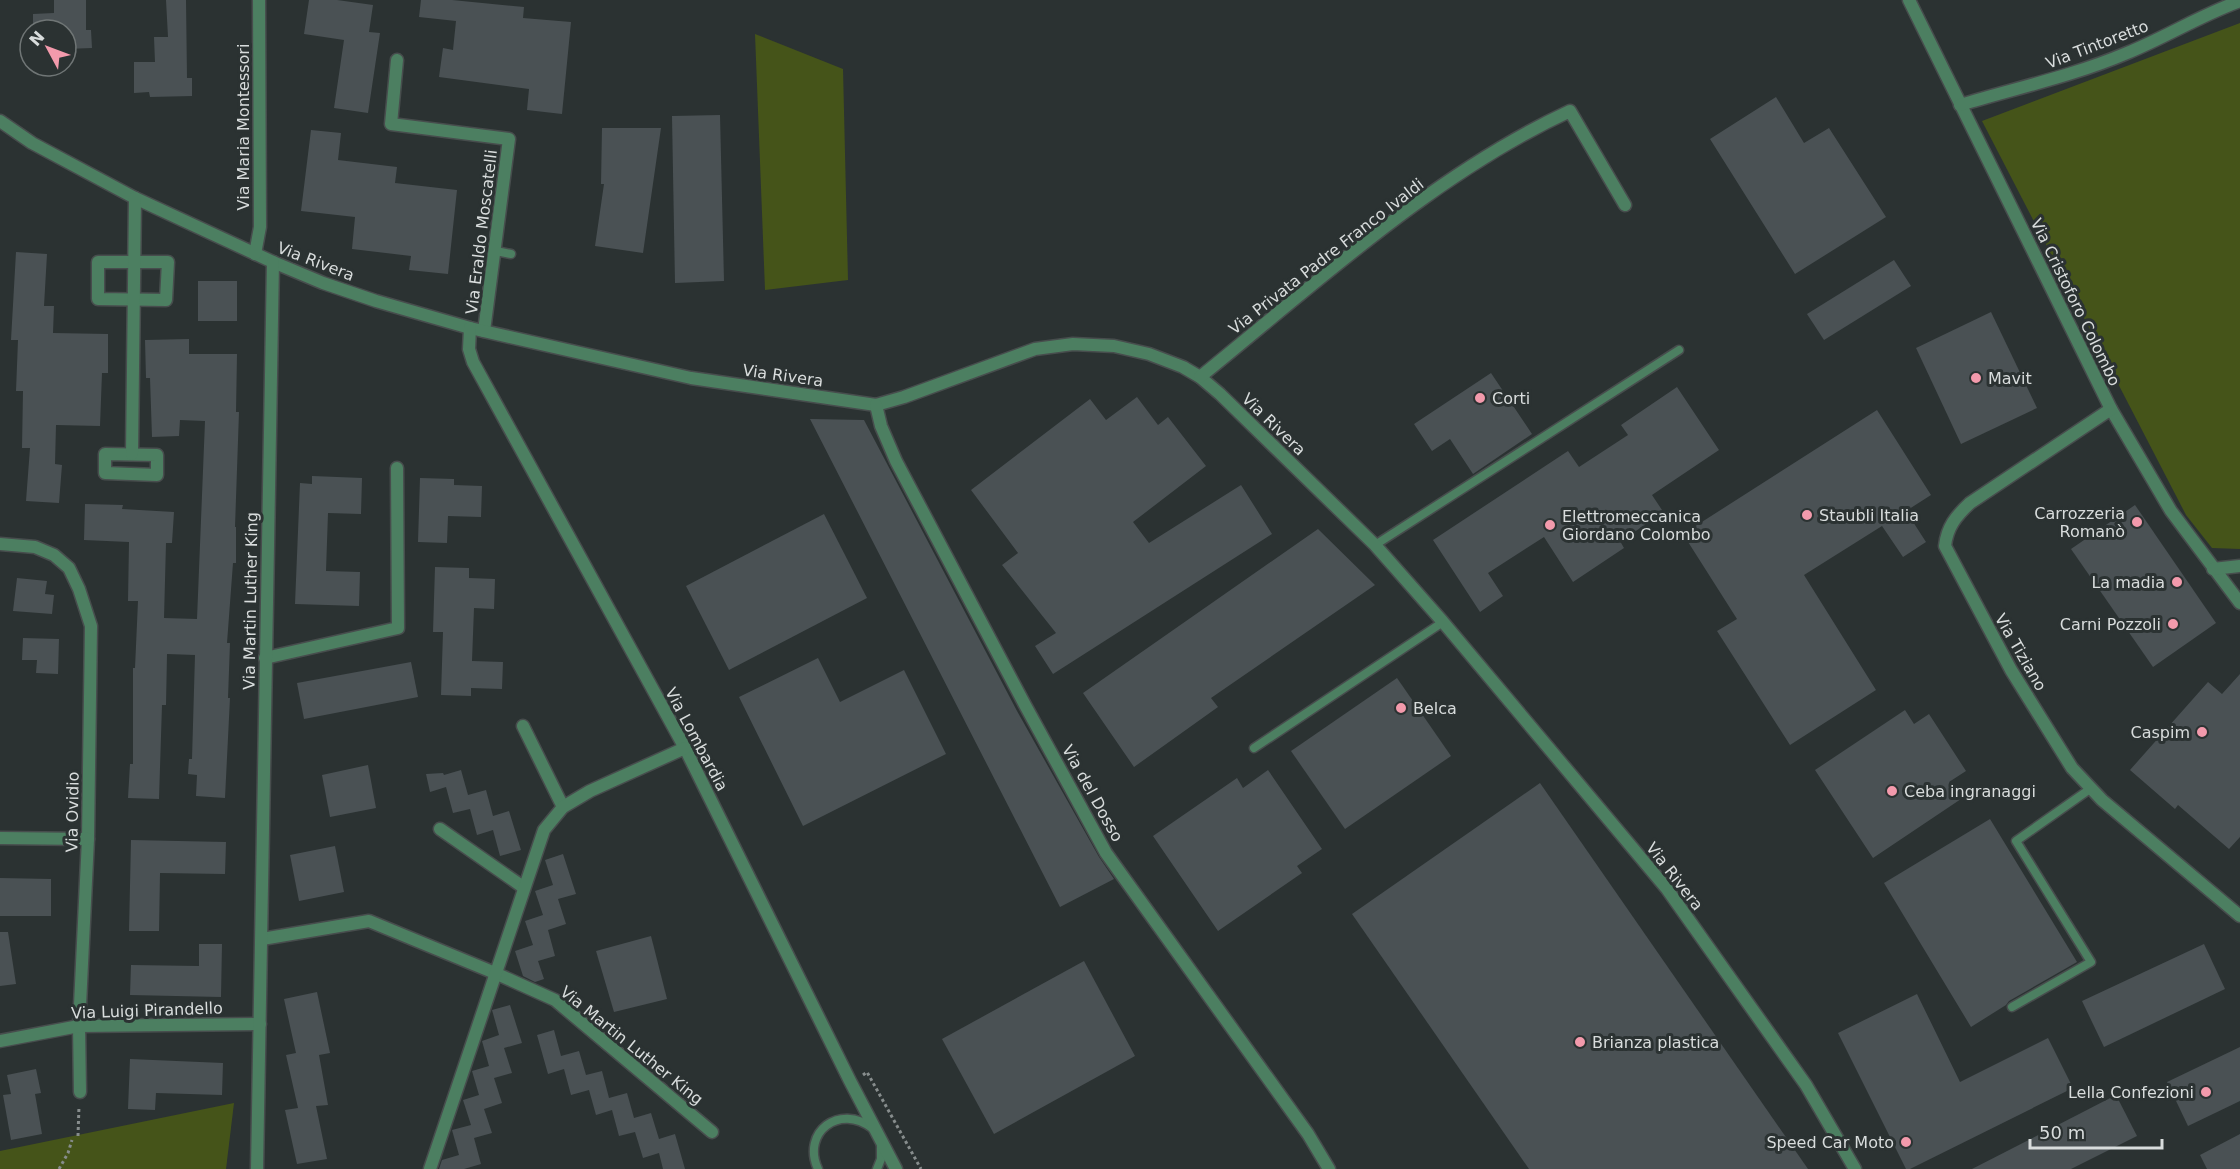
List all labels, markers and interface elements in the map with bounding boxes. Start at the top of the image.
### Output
street label: Via Tintoretto [2043,16,2151,73]
north arrow [18,18,78,78]
text: N [25,27,49,50]
street label: Via Maria Montessori [234,44,253,210]
street label: Via Eraldo Moscatelli [462,149,501,316]
street label: Via Privata Padre Franco Ivaldi [1225,174,1428,338]
street label: Via Cristoforo Colombo [2027,215,2124,389]
street label: Via Rivera [275,238,357,285]
street label: Via Rivera [741,360,824,391]
place label: Mavit [1988,369,2032,388]
marker: Mavit [1969,371,1983,385]
street label: Via Rivera [1238,389,1309,459]
place label: Corti [1492,389,1530,408]
marker: Corti [1473,391,1487,405]
place label: Carrozzeria Romanò [2034,504,2125,541]
place label: Staubli Italia [1819,506,1919,525]
place label: Elettromeccanica Giordano Colombo [1562,507,1711,544]
marker: Staubli Italia [1800,508,1814,522]
street label: Via Martin Luther King [239,512,262,690]
marker: Carrozzeria Romanò [2130,515,2144,529]
marker: Elettromeccanica Giordano Colombo [1543,518,1557,532]
place label: La madia [2091,573,2165,592]
marker: La madia [2170,575,2184,589]
street label: Via Tiziano [1991,610,2050,694]
place label: Carni Pozzoli [2060,615,2161,634]
marker: Carni Pozzoli [2166,617,2180,631]
street label: Via Lombardia [661,684,732,794]
place label: Belca [1413,699,1457,718]
marker: Belca [1394,701,1408,715]
place label: Caspim [2131,723,2190,742]
marker: Caspim [2195,725,2209,739]
street label: Via del Dosso [1058,741,1127,845]
street label: Via Ovidio [62,771,83,853]
place label: Ceba ingranaggi [1904,782,2036,801]
marker: Ceba ingranaggi [1885,784,1899,798]
street label: Via Rivera [1642,838,1707,914]
street label: Via Martin Luther King [557,982,707,1109]
street label: Via Luigi Pirandello [71,998,223,1023]
place label: Brianza plastica [1592,1033,1719,1052]
marker: Brianza plastica [1573,1035,1587,1049]
place label: Lella Confezioni [2068,1083,2194,1102]
marker: Lella Confezioni [2199,1085,2213,1099]
scale bar [2030,1112,2162,1150]
text: 50 m [2039,1122,2085,1143]
place label: Speed Car Moto [1766,1133,1894,1152]
marker: Speed Car Moto [1899,1135,1913,1149]

